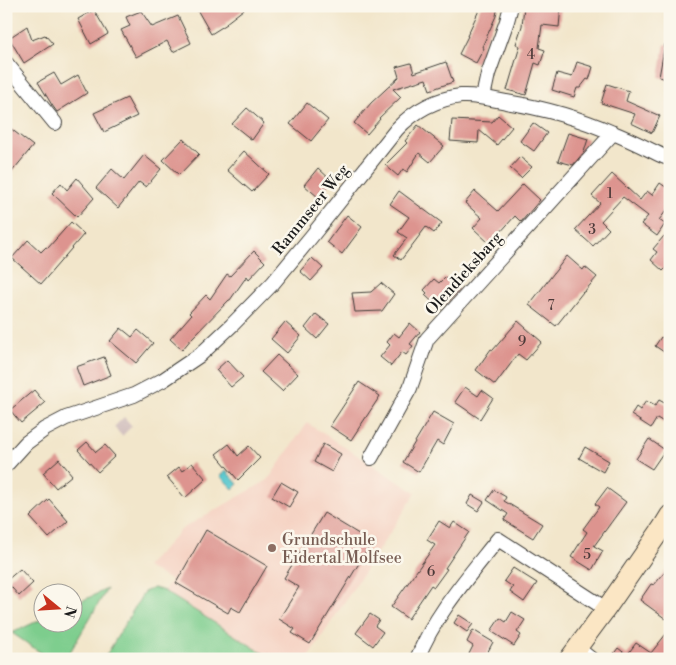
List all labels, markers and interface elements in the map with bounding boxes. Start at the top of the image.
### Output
house number: 4 [527,46,535,64]
street label: Rammseer Weg [268,160,354,259]
house number: 1 [607,185,613,203]
house number: 3 [588,221,596,239]
street label: Olendieksbarg [421,227,507,320]
house number: 7 [547,297,555,315]
house number: 9 [518,333,526,351]
place label: Grundschule Eidertal Molfsee [282,530,402,568]
marker: Grundschule Eidertal Molfsee [266,542,278,554]
house number: 5 [583,546,591,564]
house number: 6 [427,563,436,581]
north arrow [32,582,82,632]
text: N [59,604,80,620]

